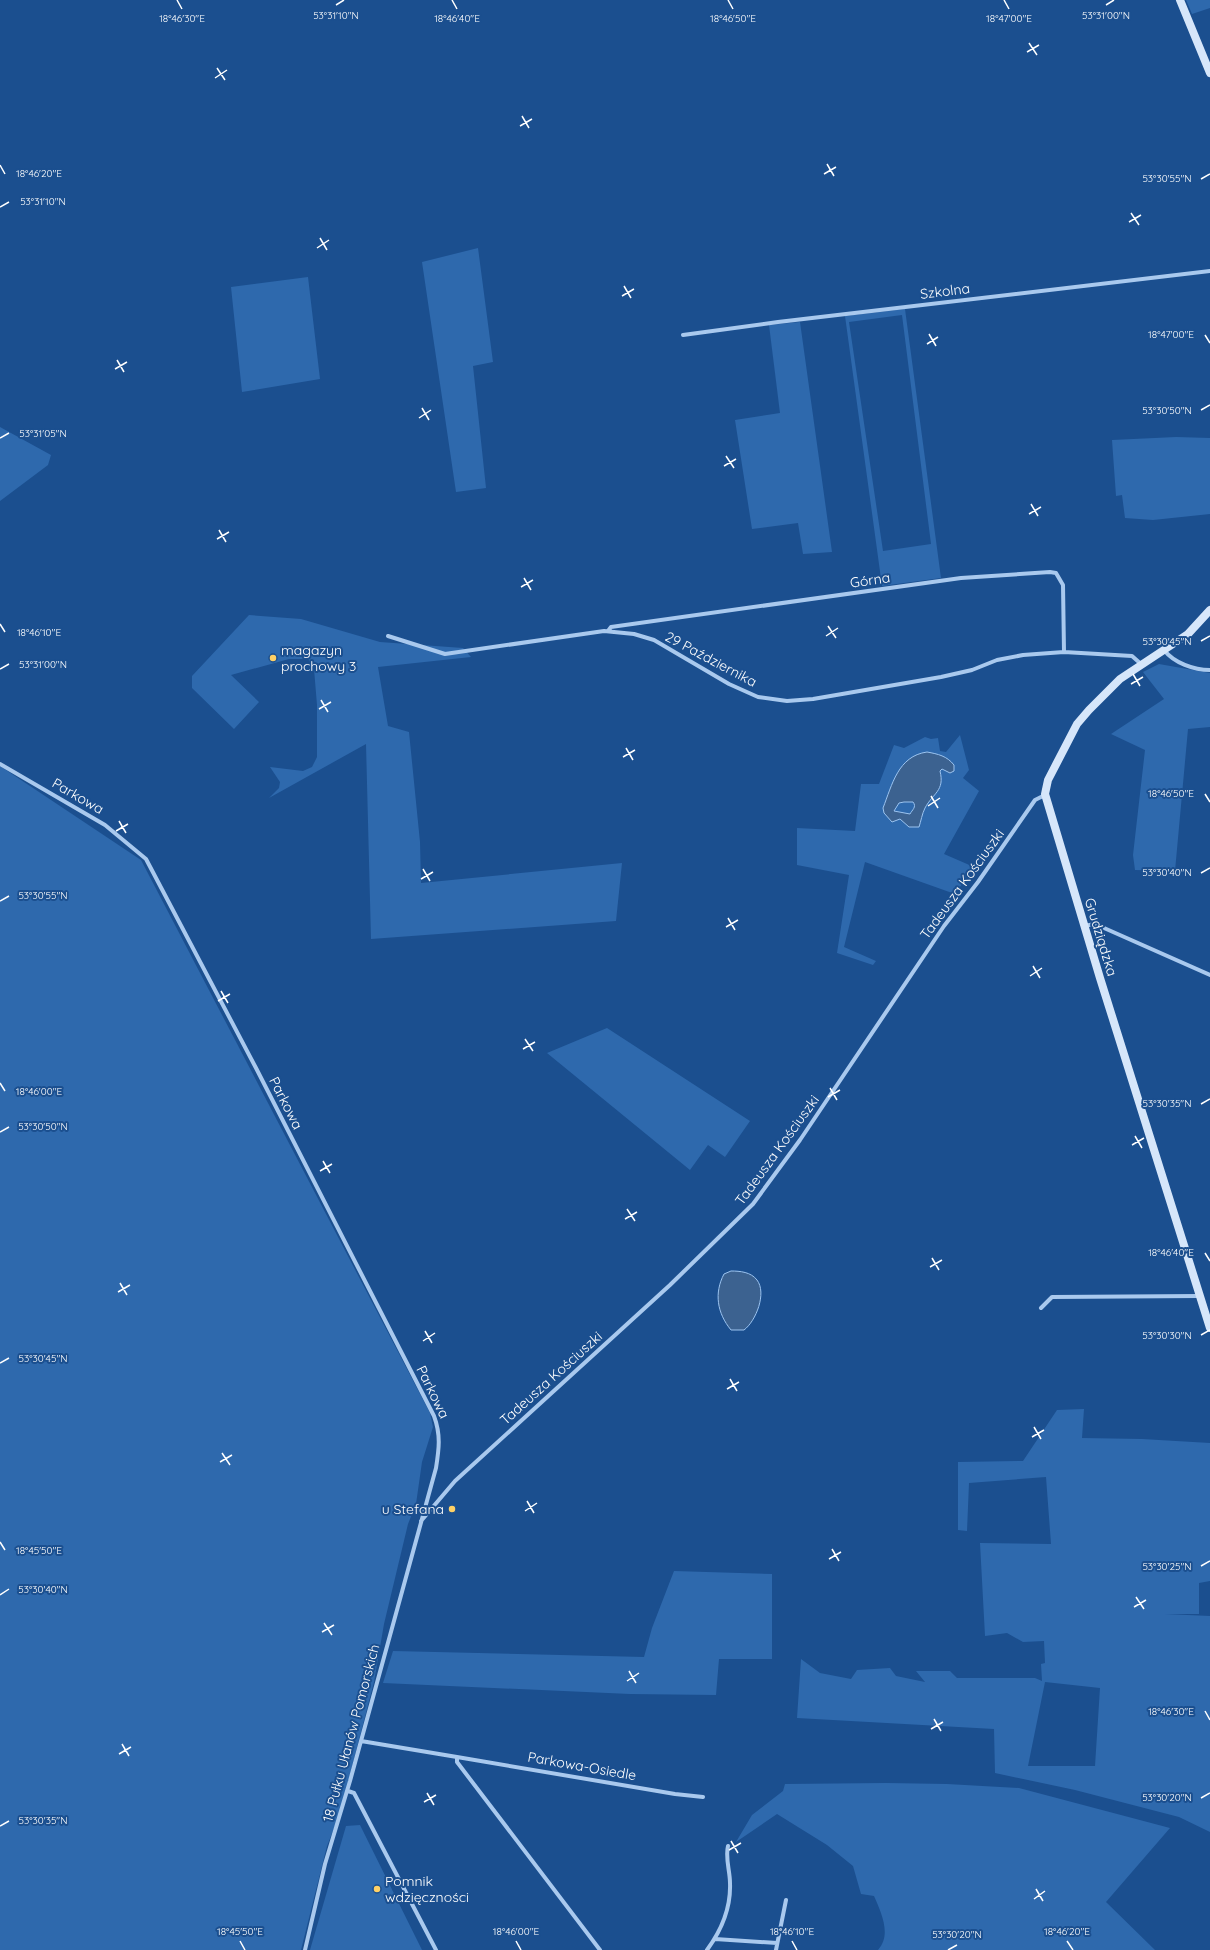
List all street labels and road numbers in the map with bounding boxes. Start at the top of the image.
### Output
street label: Szkolna [919,279,971,303]
street label: Górna [849,568,891,592]
street label: 29 Października [662,627,760,691]
street label: Parkowa [49,774,107,818]
street label: Tadeusza Kościuszki [916,825,1008,943]
street label: Grudziądzka [1081,896,1121,978]
street label: Parkowa [265,1074,307,1132]
street label: Tadeusza Kościuszki [731,1091,823,1209]
street label: Tadeusza Kościuszki [496,1327,606,1429]
street label: Parkowa [412,1363,454,1421]
street label: 18 Pułku Ułanów Pomorskich [319,1642,383,1824]
street label: Parkowa-Osiedle [526,1748,638,1784]

